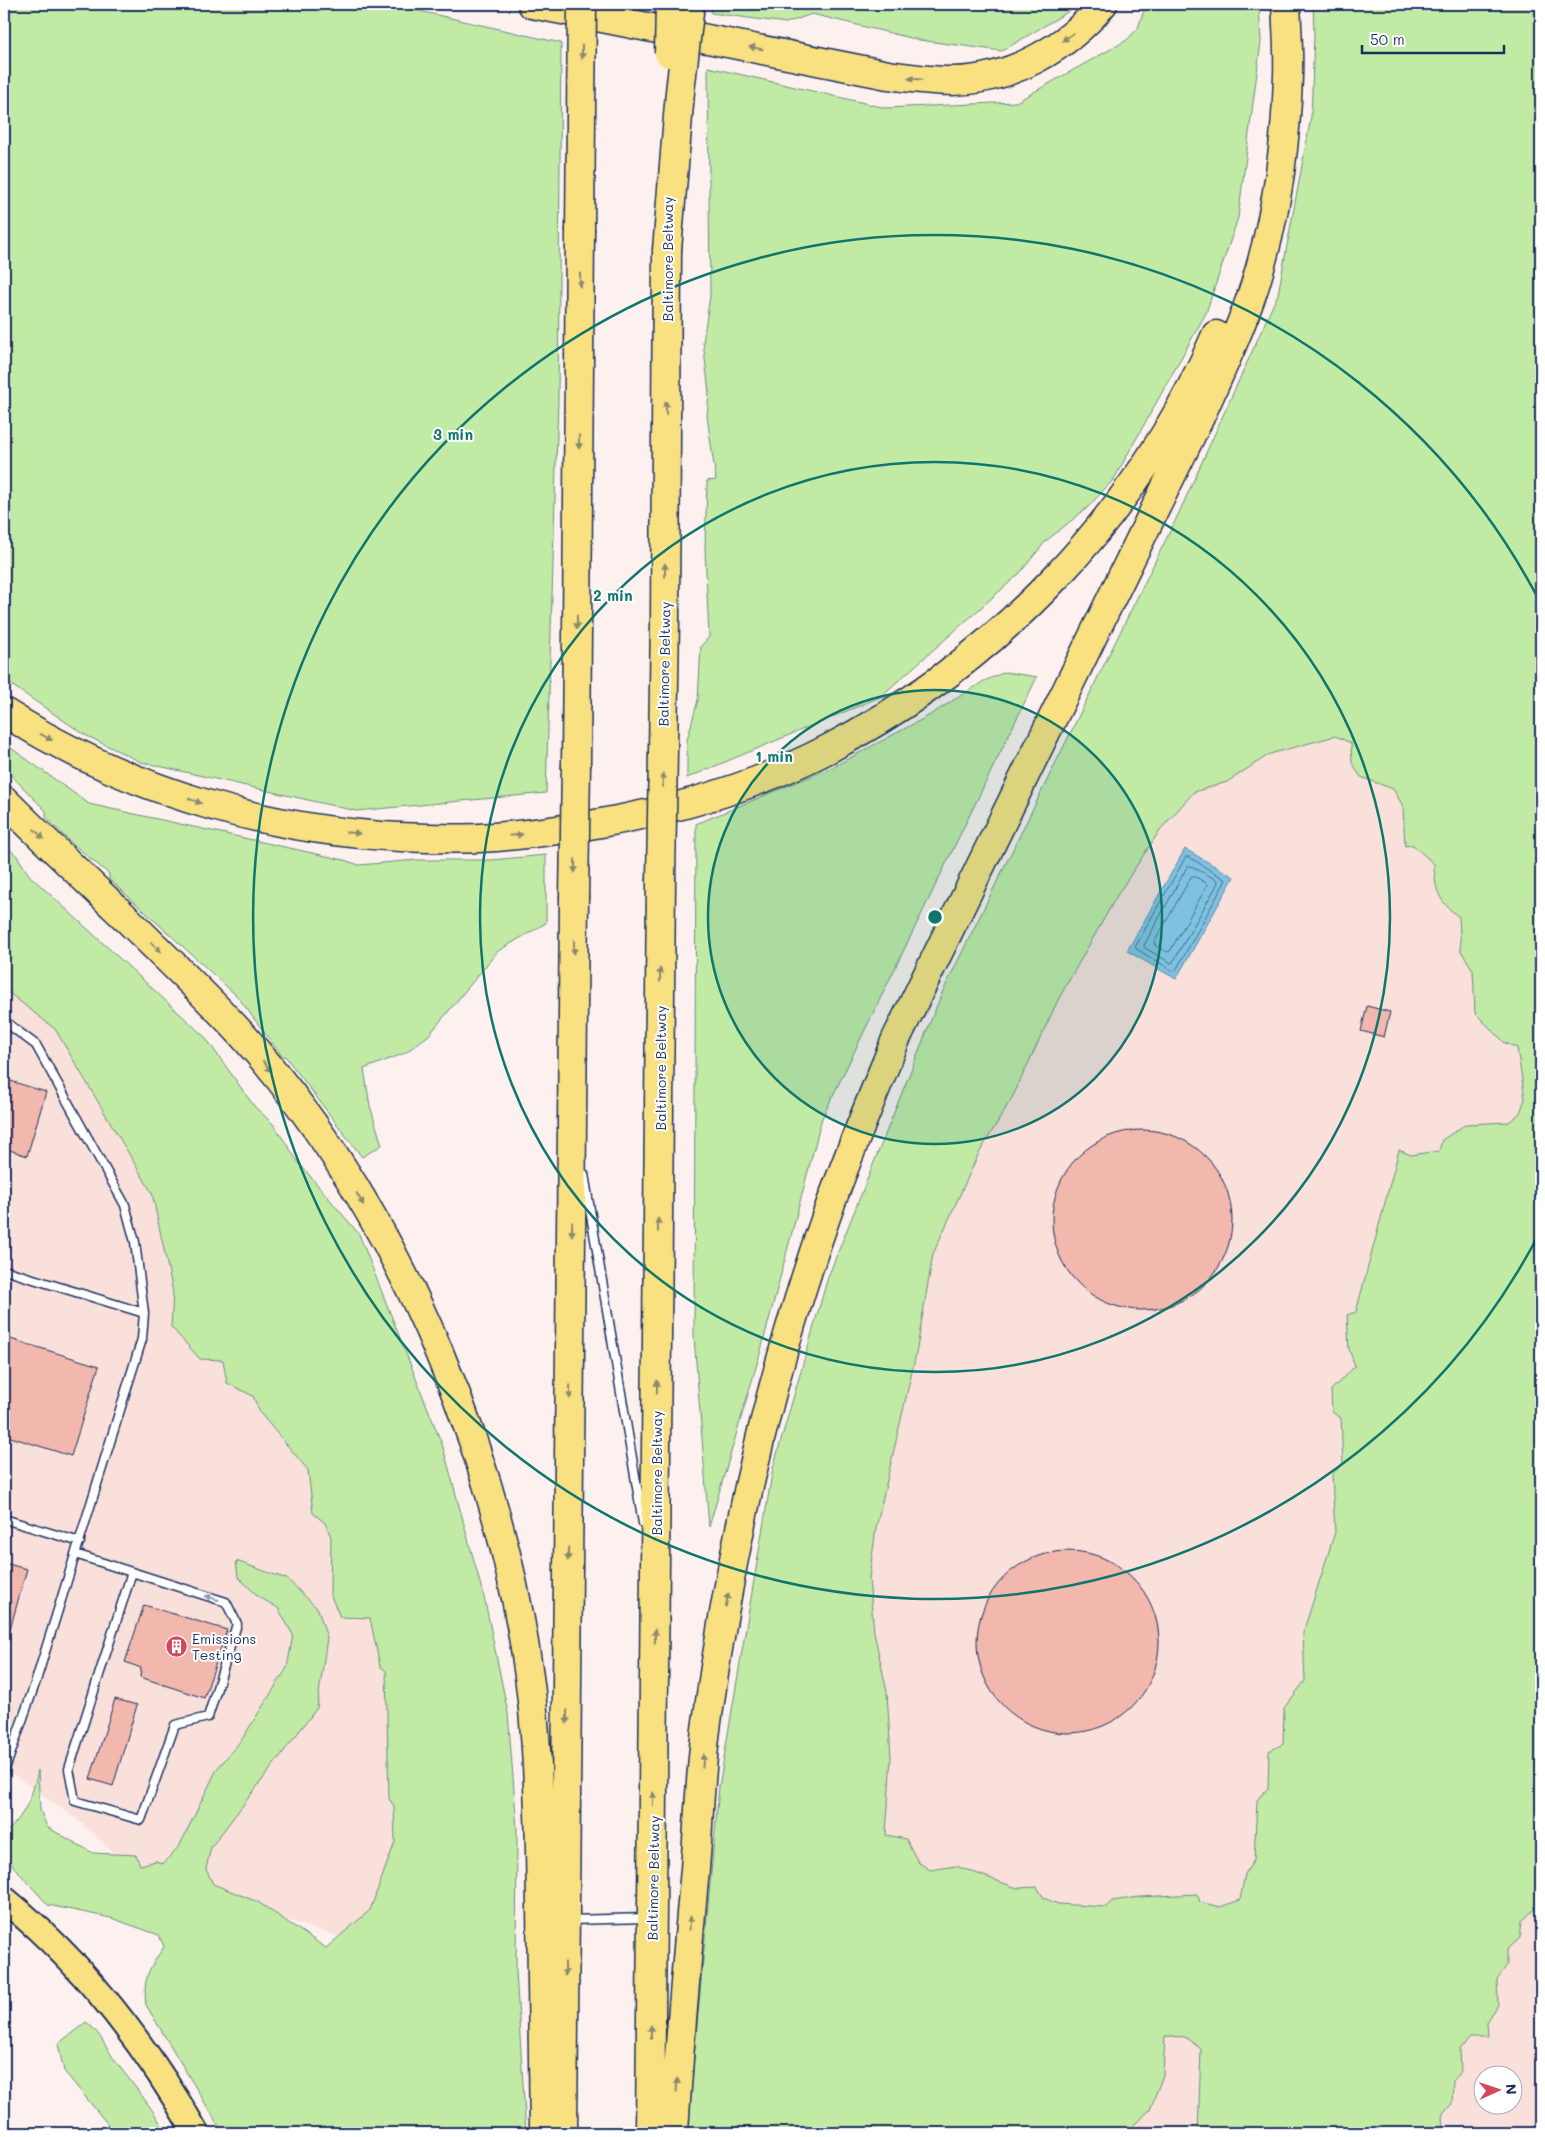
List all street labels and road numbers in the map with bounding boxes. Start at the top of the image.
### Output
street label: Baltimore Beltway [658,197,677,321]
street label: Baltimore Beltway [653,601,675,727]
street label: Baltimore Beltway [651,1006,670,1130]
street label: Baltimore Beltway [647,1411,666,1535]
street label: Baltimore Beltway [642,1815,664,1941]

